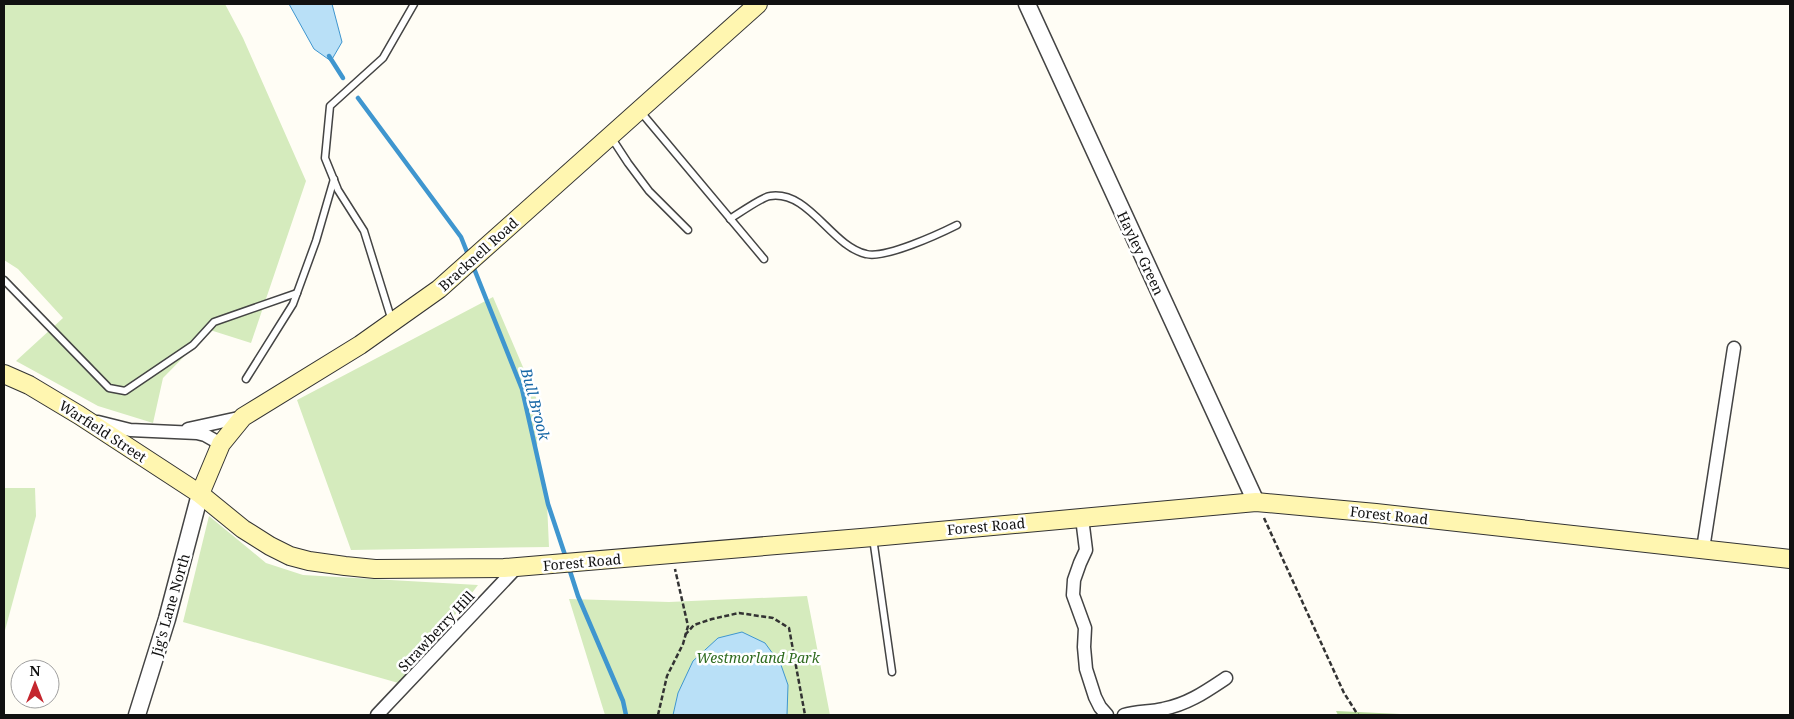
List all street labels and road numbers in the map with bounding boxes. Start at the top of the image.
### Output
street label: Hayley Green [1113,208,1169,298]
street label: Bracknell Road [434,213,522,295]
street label: Warfield Street [56,396,150,466]
street label: Forest Road [1349,501,1429,529]
street label: Forest Road [946,513,1026,539]
street label: Forest Road [542,549,622,575]
street label: Jig's Lane North [146,551,194,660]
street label: Strawberry Hill [394,586,479,675]

